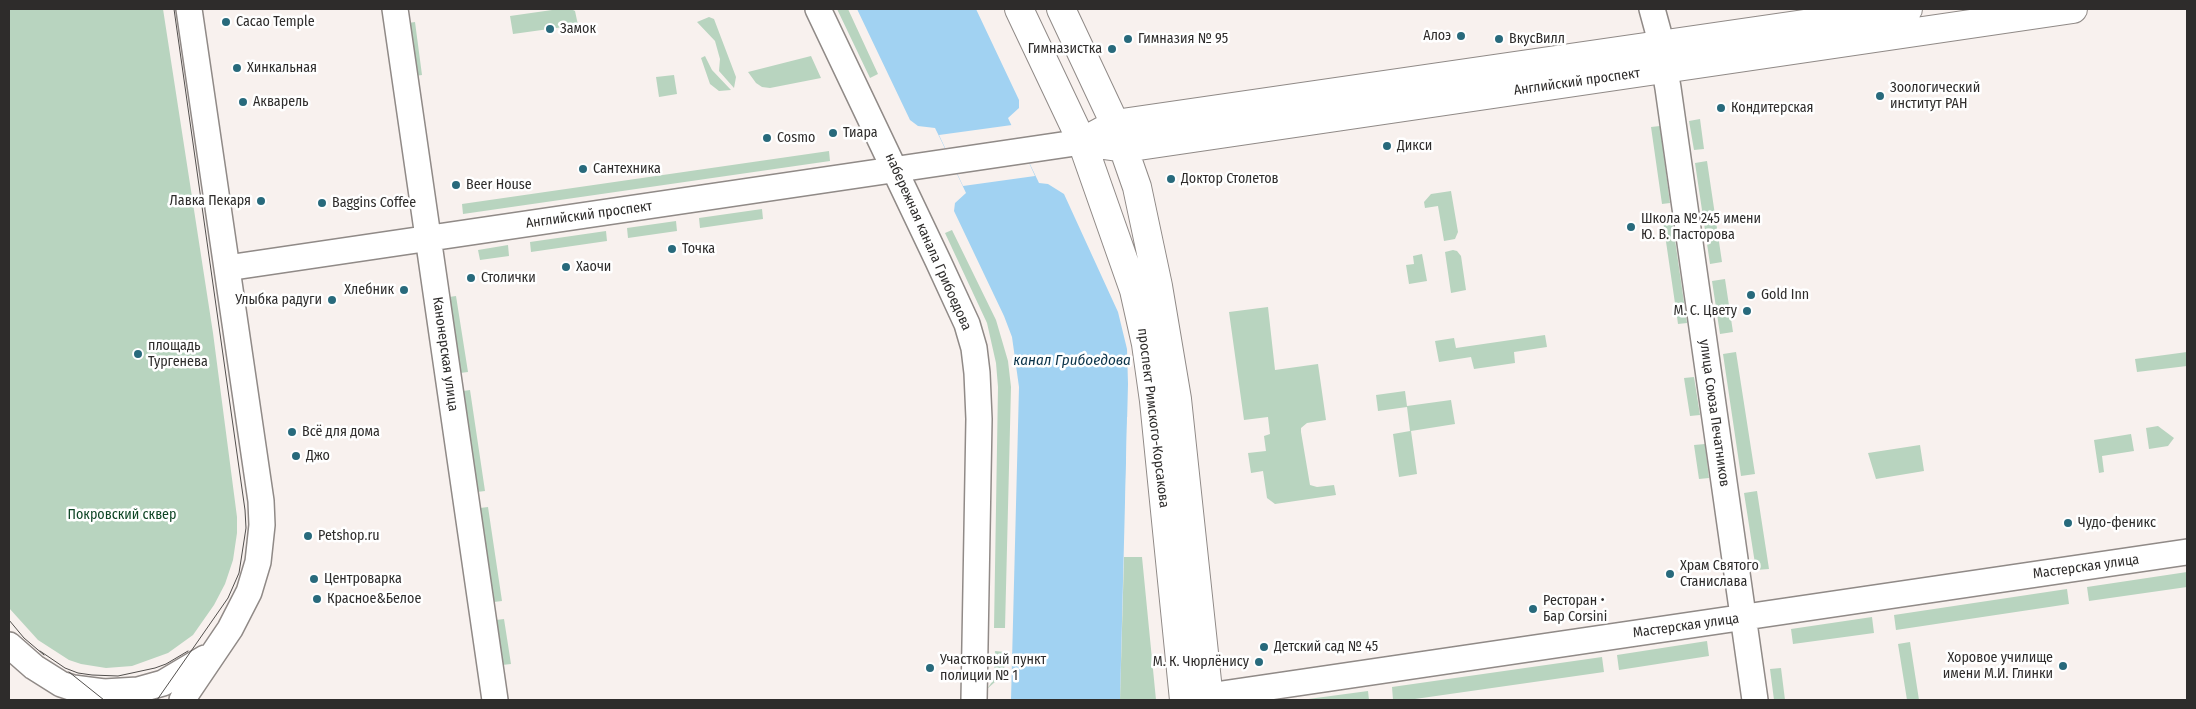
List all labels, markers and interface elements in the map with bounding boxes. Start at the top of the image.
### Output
place label: Cacao Temple [236,14,315,30]
marker: Cacao Temple [220,16,232,28]
place label: Замок [560,21,596,37]
marker: Замок [544,23,556,35]
place label: Алоэ [1423,28,1451,44]
marker: Алоэ [1455,30,1467,42]
place label: Гимназия № 95 [1138,31,1228,47]
place label: ВкусВилл [1509,31,1565,47]
marker: Гимназия № 95 [1122,33,1134,45]
marker: ВкусВилл [1493,33,1505,45]
place label: Гимназистка [1028,41,1102,57]
marker: Гимназистка [1106,43,1118,55]
place label: Хинкальная [247,60,317,76]
marker: Хинкальная [231,62,243,74]
street label: Английский проспект [1513,65,1641,99]
place label: Зоологический институт РАН [1890,80,1980,112]
marker: Зоологический институт РАН [1874,90,1886,102]
place label: Акварель [253,94,309,110]
marker: Акварель [237,96,249,108]
place label: Кондитерская [1731,100,1814,116]
marker: Кондитерская [1715,102,1727,114]
place label: Тиара [843,125,878,141]
marker: Тиара [827,127,839,139]
place label: Cosmo [777,130,815,146]
marker: Cosmo [761,132,773,144]
place label: Дикси [1397,138,1432,154]
marker: Дикси [1381,140,1393,152]
street label: набережная канала Грибоедова [881,151,975,333]
place label: Сантехника [593,161,661,177]
marker: Сантехника [577,163,589,175]
place label: Доктор Столетов [1181,171,1279,187]
marker: Доктор Столетов [1165,173,1177,185]
place label: Beer House [466,177,532,193]
marker: Beer House [450,179,462,191]
place label: Лавка Пекаря [170,193,251,209]
marker: Лавка Пекаря [255,195,267,207]
place label: Baggins Coffee [332,195,416,211]
marker: Baggins Coffee [316,197,328,209]
street label: Английский проспект [525,198,653,232]
place label: Школа № 245 имени Ю. В. Пасторова [1641,211,1761,243]
marker: Школа № 245 имени Ю. В. Пасторова [1625,221,1637,233]
place label: Точка [682,241,715,257]
marker: Точка [666,243,678,255]
place label: Хаочи [576,259,611,275]
marker: Хаочи [560,261,572,273]
place label: Столички [481,270,536,286]
marker: Столички [465,272,477,284]
place label: Хлебник [344,282,394,298]
marker: Хлебник [398,284,410,296]
place label: Gold Inn [1761,287,1809,303]
marker: Gold Inn [1745,289,1757,301]
place label: Улыбка радуги [235,292,322,308]
marker: Улыбка радуги [326,294,338,306]
street label: Канонерская улица [429,296,461,412]
place label: М. С. Цвету [1673,303,1737,319]
marker: М. С. Цвету [1741,305,1753,317]
street label: проспект Римского-Корсакова [1134,327,1172,509]
place label: площадь Тургенева [148,338,208,371]
street label: улица Союза Печатников [1695,338,1733,488]
marker: площадь Тургенева [132,348,144,360]
water label: канал Грибоедова [1013,352,1131,370]
place label: Всё для дома [302,424,380,440]
marker: Всё для дома [286,426,298,438]
place label: Джо [306,448,330,464]
marker: Джо [290,450,302,462]
park label: Покровский сквер [68,507,176,523]
place label: Чудо-феникс [2078,515,2156,531]
marker: Чудо-феникс [2062,517,2074,529]
place label: Petshop.ru [318,528,380,544]
marker: Petshop.ru [302,530,314,542]
street label: Мастерская улица [2032,551,2140,583]
place label: Храм Святого Станислава [1680,558,1759,590]
marker: Храм Святого Станислава [1664,568,1676,580]
place label: Центроварка [324,571,402,587]
marker: Центроварка [308,573,320,585]
place label: Красное&Белое [327,591,421,607]
marker: Красное&Белое [311,593,323,605]
place label: Ресторан • Бар Corsini [1543,593,1607,626]
marker: Ресторан • Бар Corsini [1527,603,1539,615]
street label: Мастерская улица [1632,610,1740,642]
place label: Детский сад № 45 [1274,639,1378,655]
marker: Детский сад № 45 [1258,641,1270,653]
place label: Хоровое училище имени М.И. Глинки [1943,650,2053,682]
place label: Участковый пункт полиции № 1 [940,652,1046,684]
place label: М. К. Чюрлёнису [1153,654,1249,670]
marker: М. К. Чюрлёнису [1253,656,1265,668]
marker: Хоровое училище имени М.И. Глинки [2057,660,2069,672]
marker: Участковый пункт полиции № 1 [924,662,936,674]

